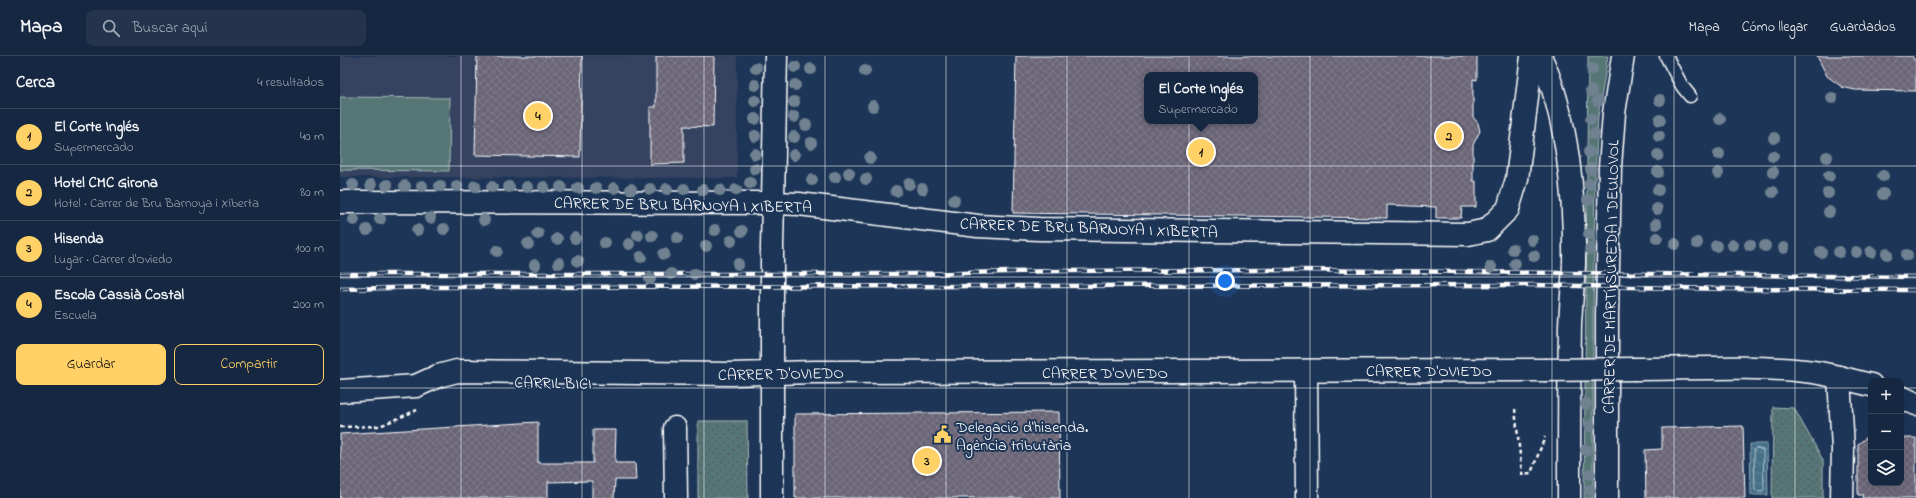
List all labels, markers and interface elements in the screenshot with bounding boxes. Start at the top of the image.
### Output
search box [86,10,366,46]
text: Mapa [20,14,62,41]
icon: search [100,17,122,39]
text: Buscar aquí [132,17,207,39]
text: Mapa [1689,17,1720,38]
text: Cómo llegar [1742,17,1808,38]
text: Guardados [1830,17,1896,38]
text: Cerca [16,70,55,95]
popup [1144,72,1258,124]
text: 4 resultados [257,73,324,92]
text: El Corte Inglés [1158,78,1244,100]
text: Supermercado [1158,100,1238,119]
pin: 4 [525,101,551,131]
text: El Corte Inglés [54,116,140,138]
pin: 2 [1436,121,1462,151]
text: 1 [27,127,31,146]
text: 40 m [300,127,324,146]
pin: 1 [1188,137,1214,167]
text: Supermercado [54,138,133,157]
street label: CARRER DE MARTÍ SUREDA I DEULOVOL [1598,140,1626,414]
text: Hotel CMC Girona [54,172,158,194]
text: 2 [26,183,32,202]
text: 80 m [300,183,324,202]
street label: CARRER DE BRU BARNOYA I XIBERTA [554,192,812,220]
text: Hotel · Carrer de Bru Barnoya i Xiberta [54,194,259,213]
street label: CARRER DE BRU BARNOYA I XIBERTA [960,213,1218,245]
text: Hisenda [54,228,104,250]
text: 3 [26,239,32,258]
text: 100 m [295,239,324,258]
text: Lugar · Carrer d'Oviedo [54,250,172,269]
your location [1215,271,1235,291]
text: Escola Cassià Costal [54,284,184,306]
text: 4 [26,295,32,314]
text: 200 m [293,295,324,314]
text: Escuela [54,306,97,325]
button: Guardar [16,344,166,385]
button: Compartir [174,344,324,385]
street label: CARRER D'OVIEDO [1366,360,1492,384]
street label: CARRER D'OVIEDO [718,362,844,388]
street label: CARRER D'OVIEDO [1042,362,1168,386]
street label: CARRIL BICI [514,371,592,397]
map controls [1868,378,1904,486]
button: + [1868,378,1904,414]
button: − [1868,414,1904,450]
place label: Delegació d'hisenda. Agència tributària [955,416,1088,458]
public building icon: Delegació d'hisenda. Agència tributària [933,425,953,445]
pin: 3 [914,446,940,476]
button: layers [1868,450,1904,486]

